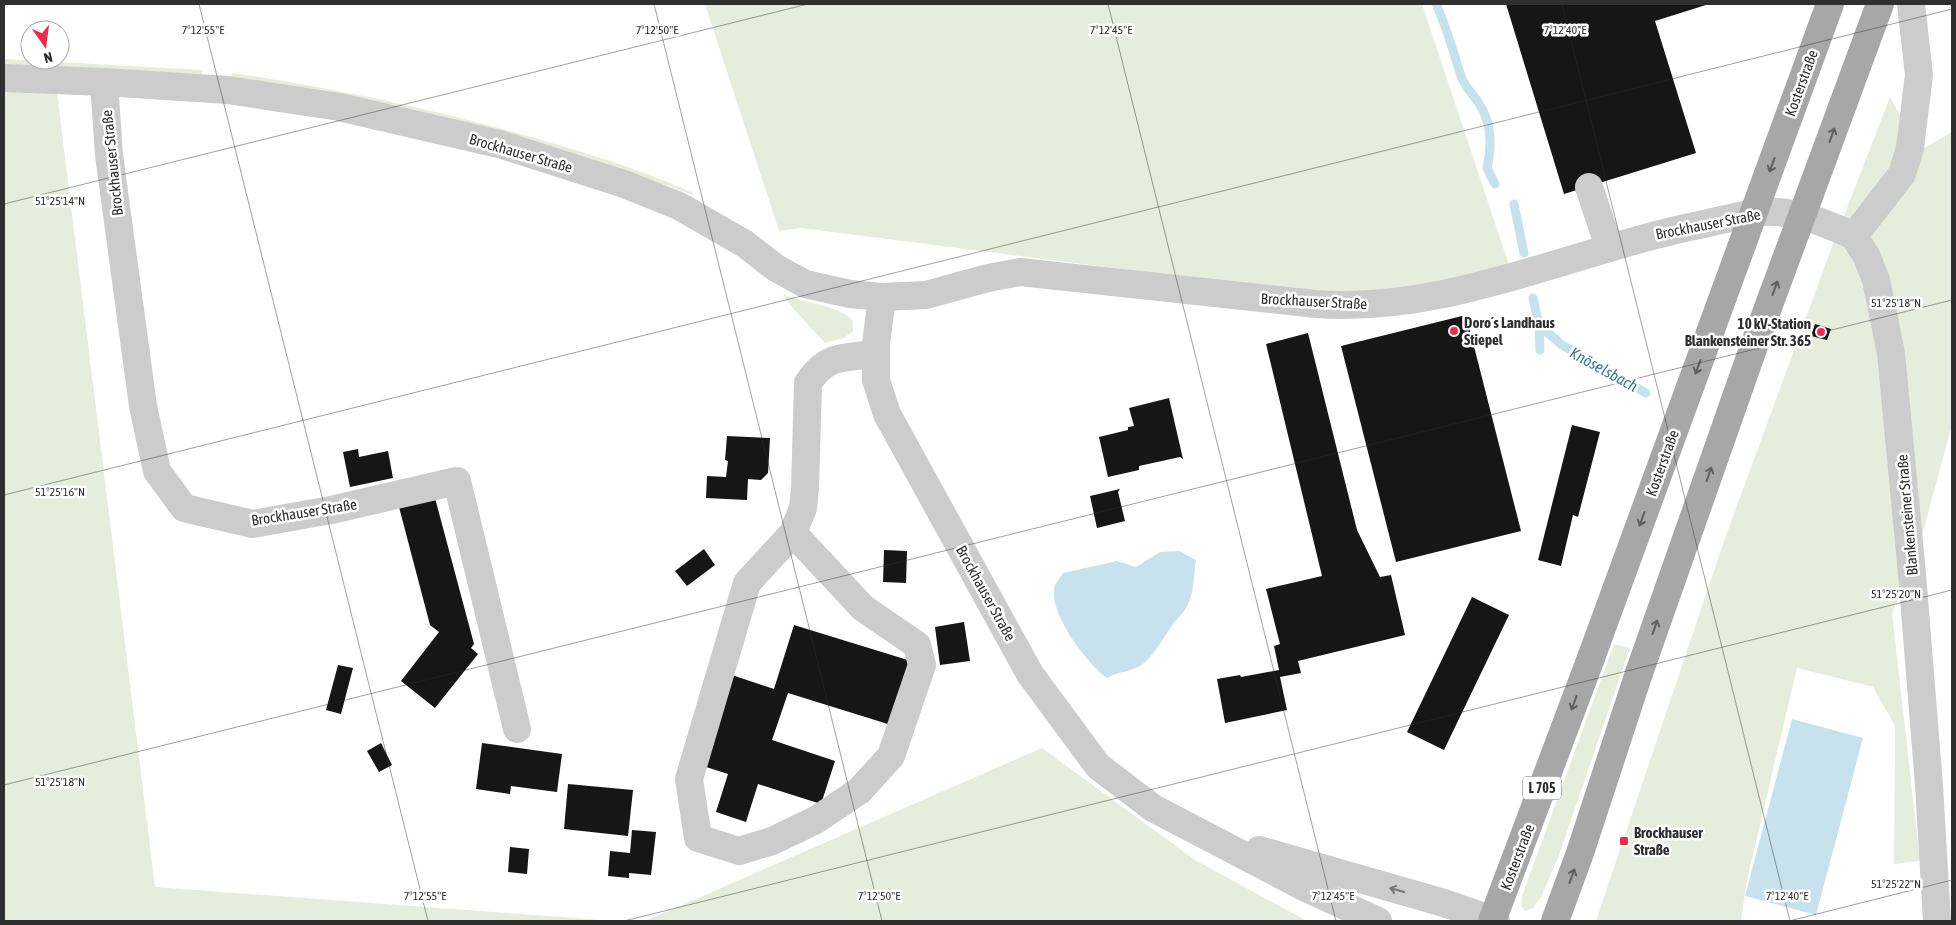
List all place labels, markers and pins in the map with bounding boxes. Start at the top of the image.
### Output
place label: Doro´s Landhaus Stiepel [1464,314,1556,348]
place label: 10 kV-Station Blankensteiner Str. 365 [1685,315,1811,349]
marker: Doro´s Landhaus Stiepel [1448,325,1460,337]
marker: 10 kV-Station Blankensteiner Str. 365 [1815,326,1827,338]
place label: Brockhauser Straße [1634,824,1703,858]
marker: Brockhauser Straße [1618,835,1630,847]

